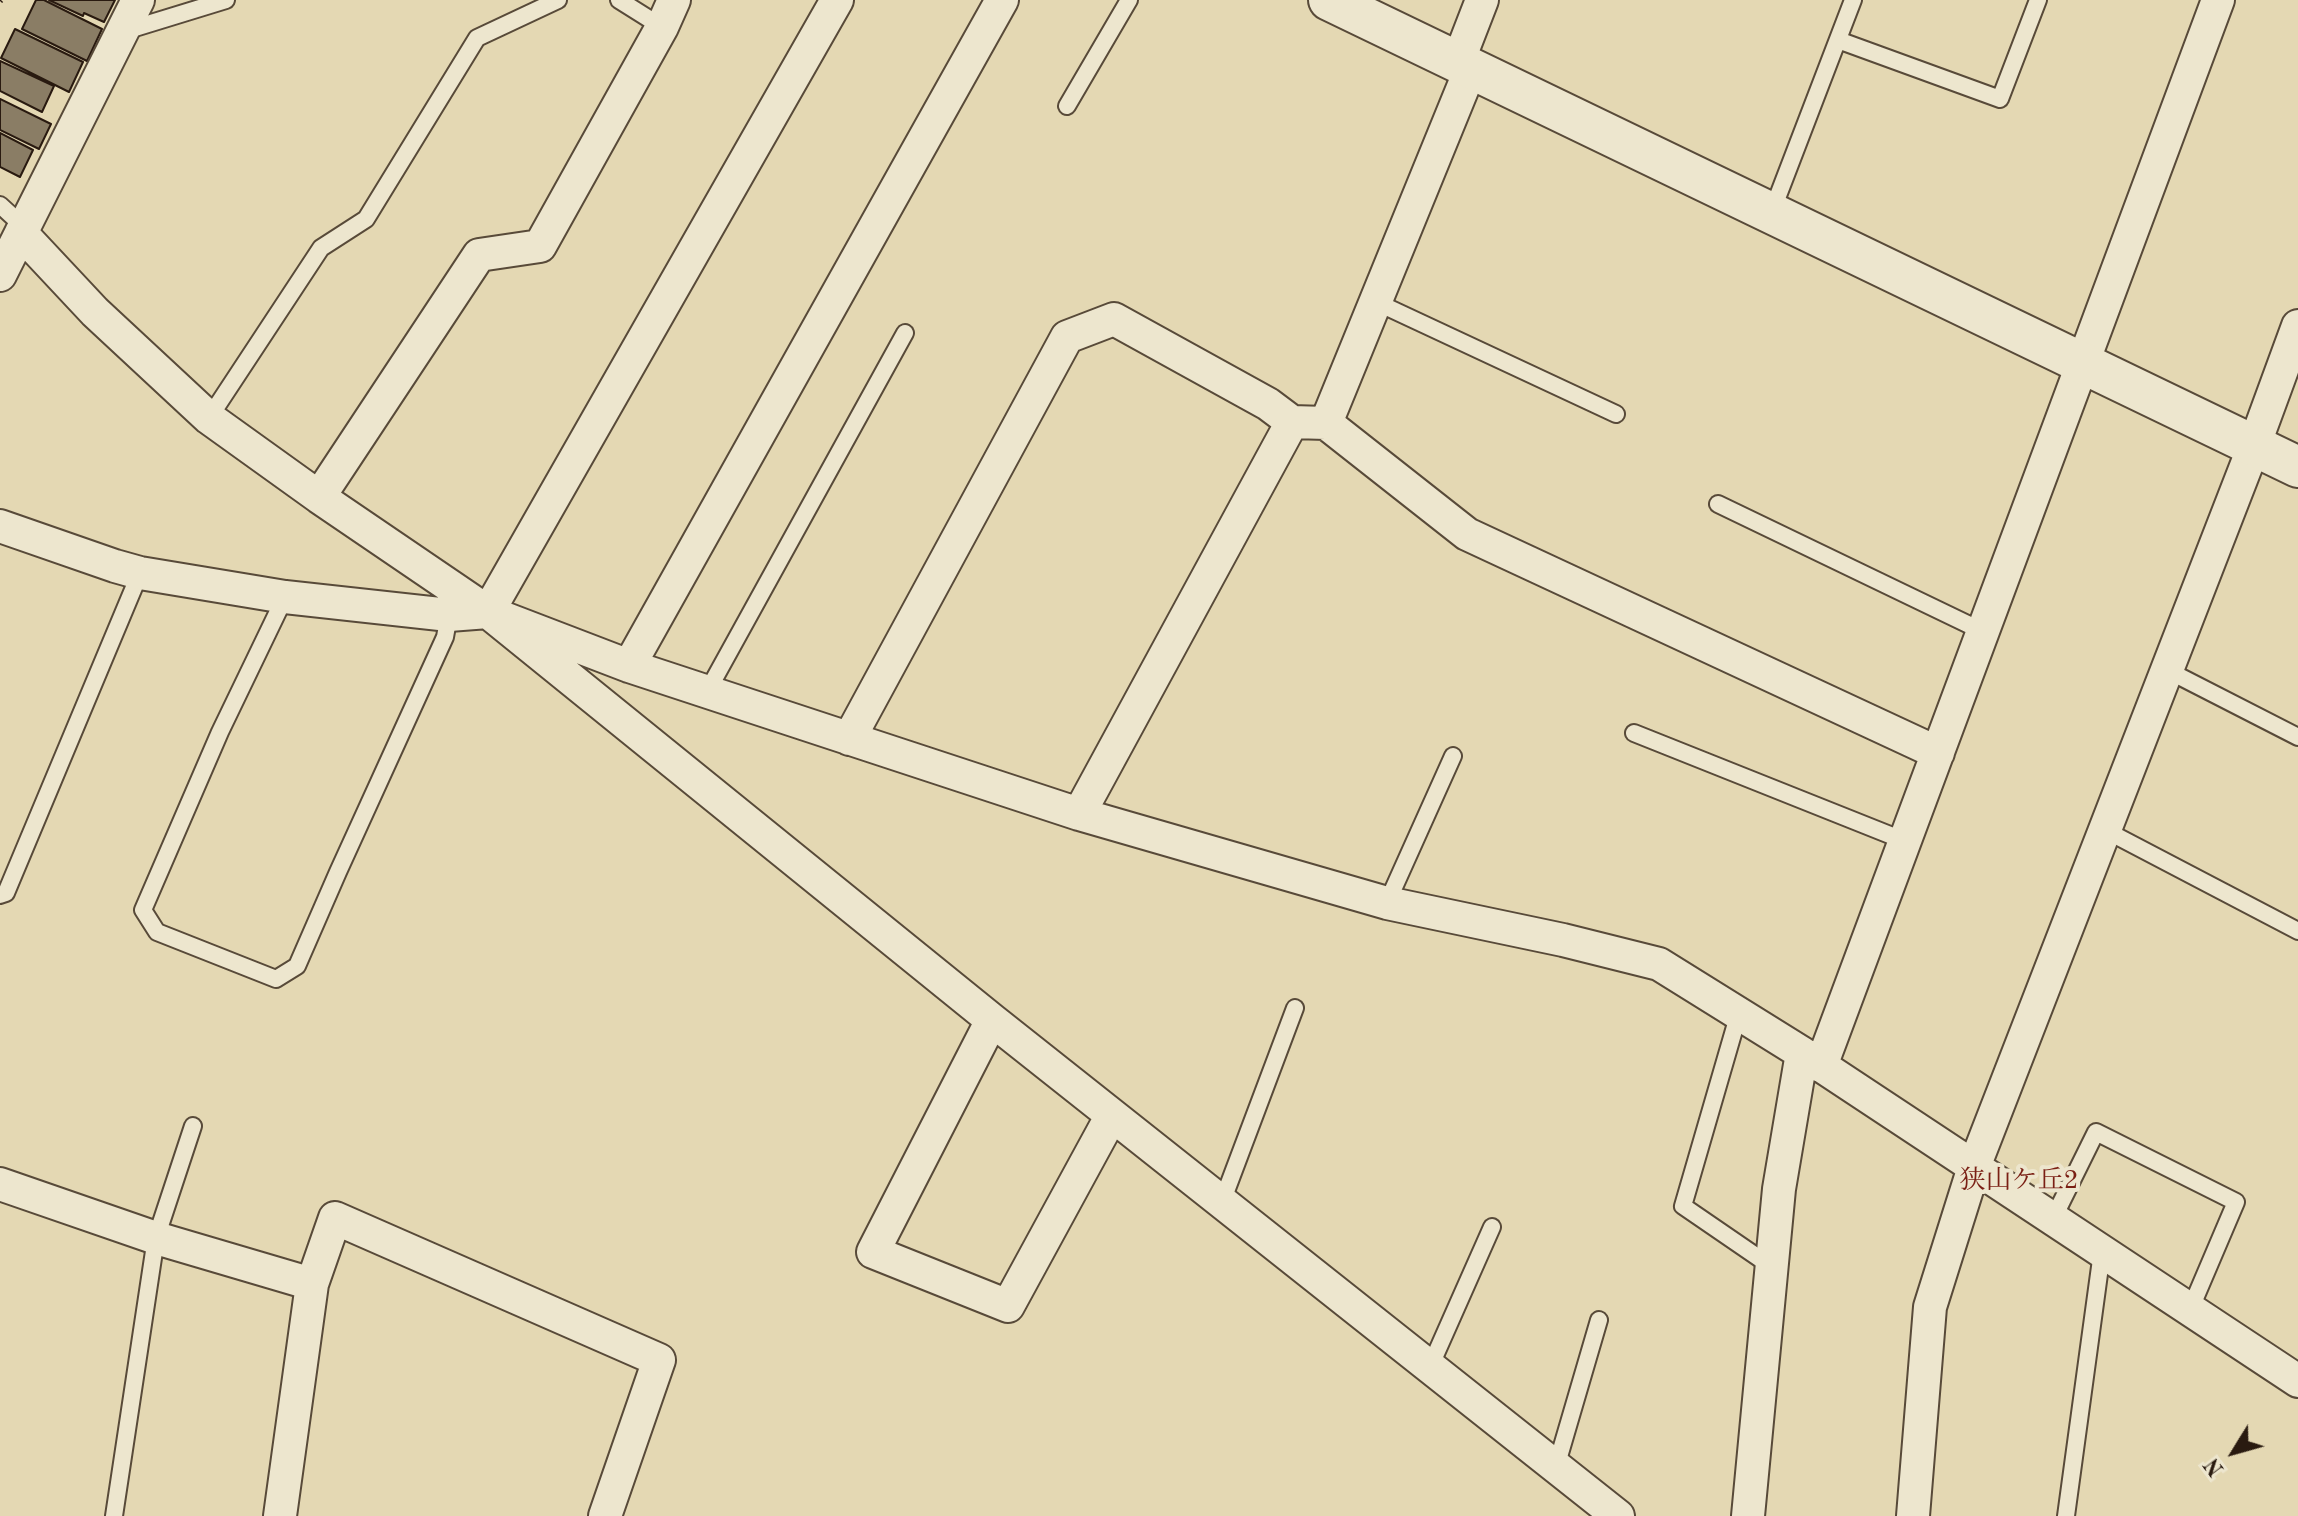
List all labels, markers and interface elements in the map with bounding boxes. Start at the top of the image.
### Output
district label: 狭山ケ丘2 [1959,1165,2079,1197]
north arrow [2194,1412,2274,1492]
text: N [2201,1453,2229,1480]

